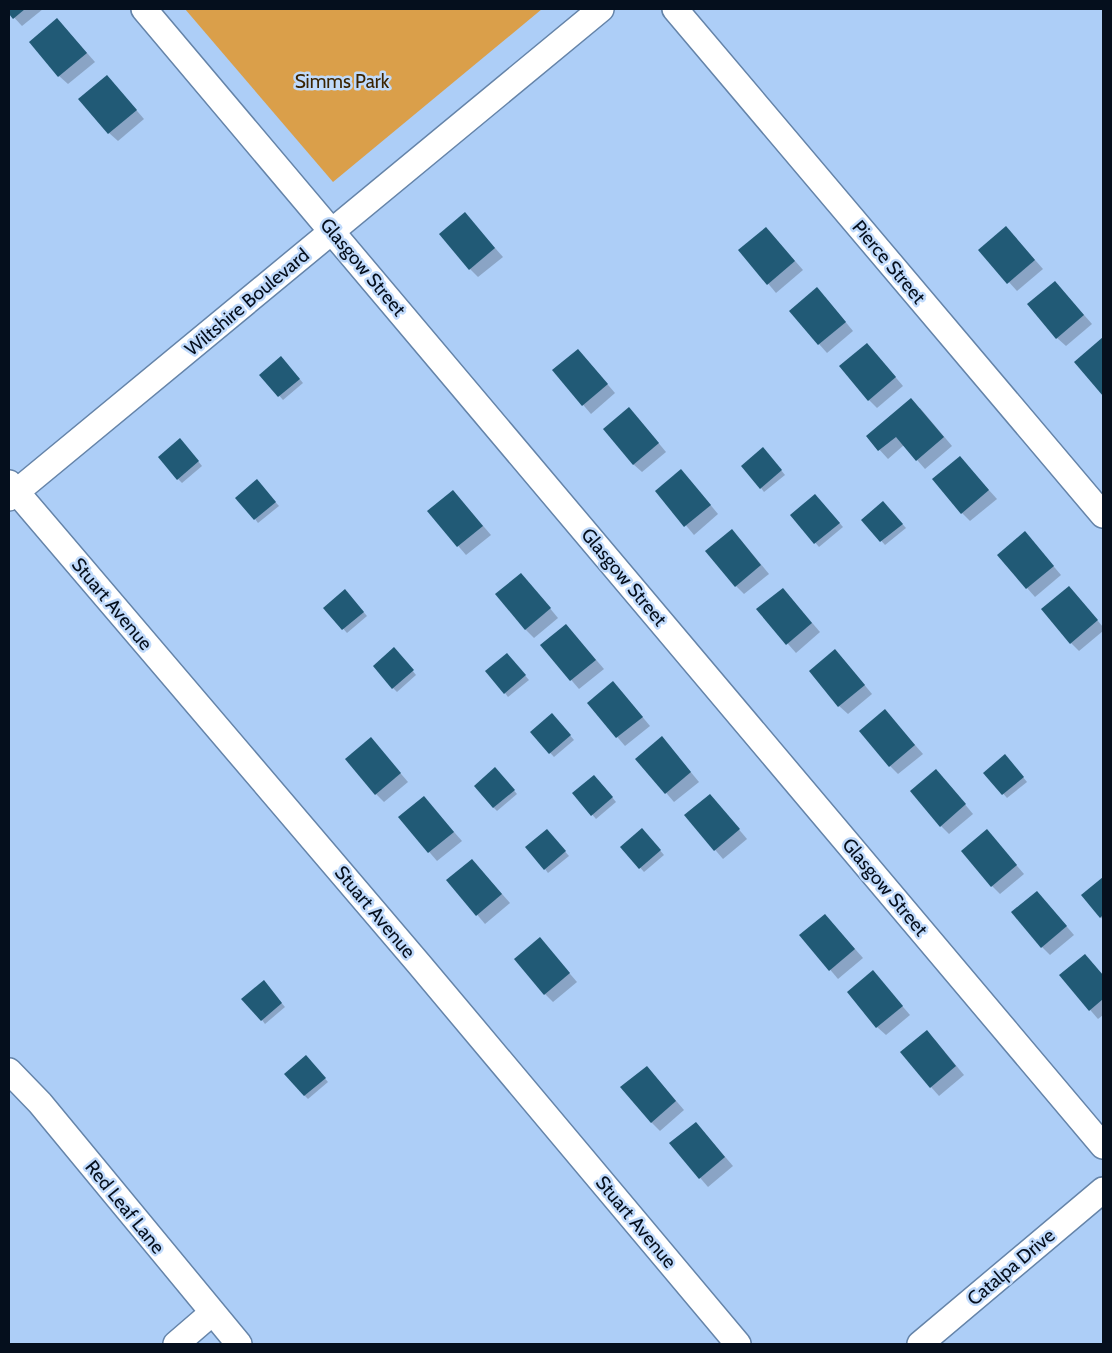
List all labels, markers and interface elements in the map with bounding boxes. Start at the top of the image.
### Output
park label: Simms Park [295,70,390,93]
street label: Glasgow Street [315,213,411,321]
street label: Pierce Street [848,216,931,309]
street label: Wiltshire Boulevard [180,243,314,361]
street label: Glasgow Street [576,523,672,631]
street label: Stuart Avenue [67,553,157,655]
street label: Glasgow Street [837,833,933,941]
street label: Stuart Avenue [330,861,420,963]
street label: Red Leaf Lane [80,1156,170,1258]
street label: Stuart Avenue [591,1171,681,1273]
street label: Catalpa Drive [963,1224,1060,1310]

